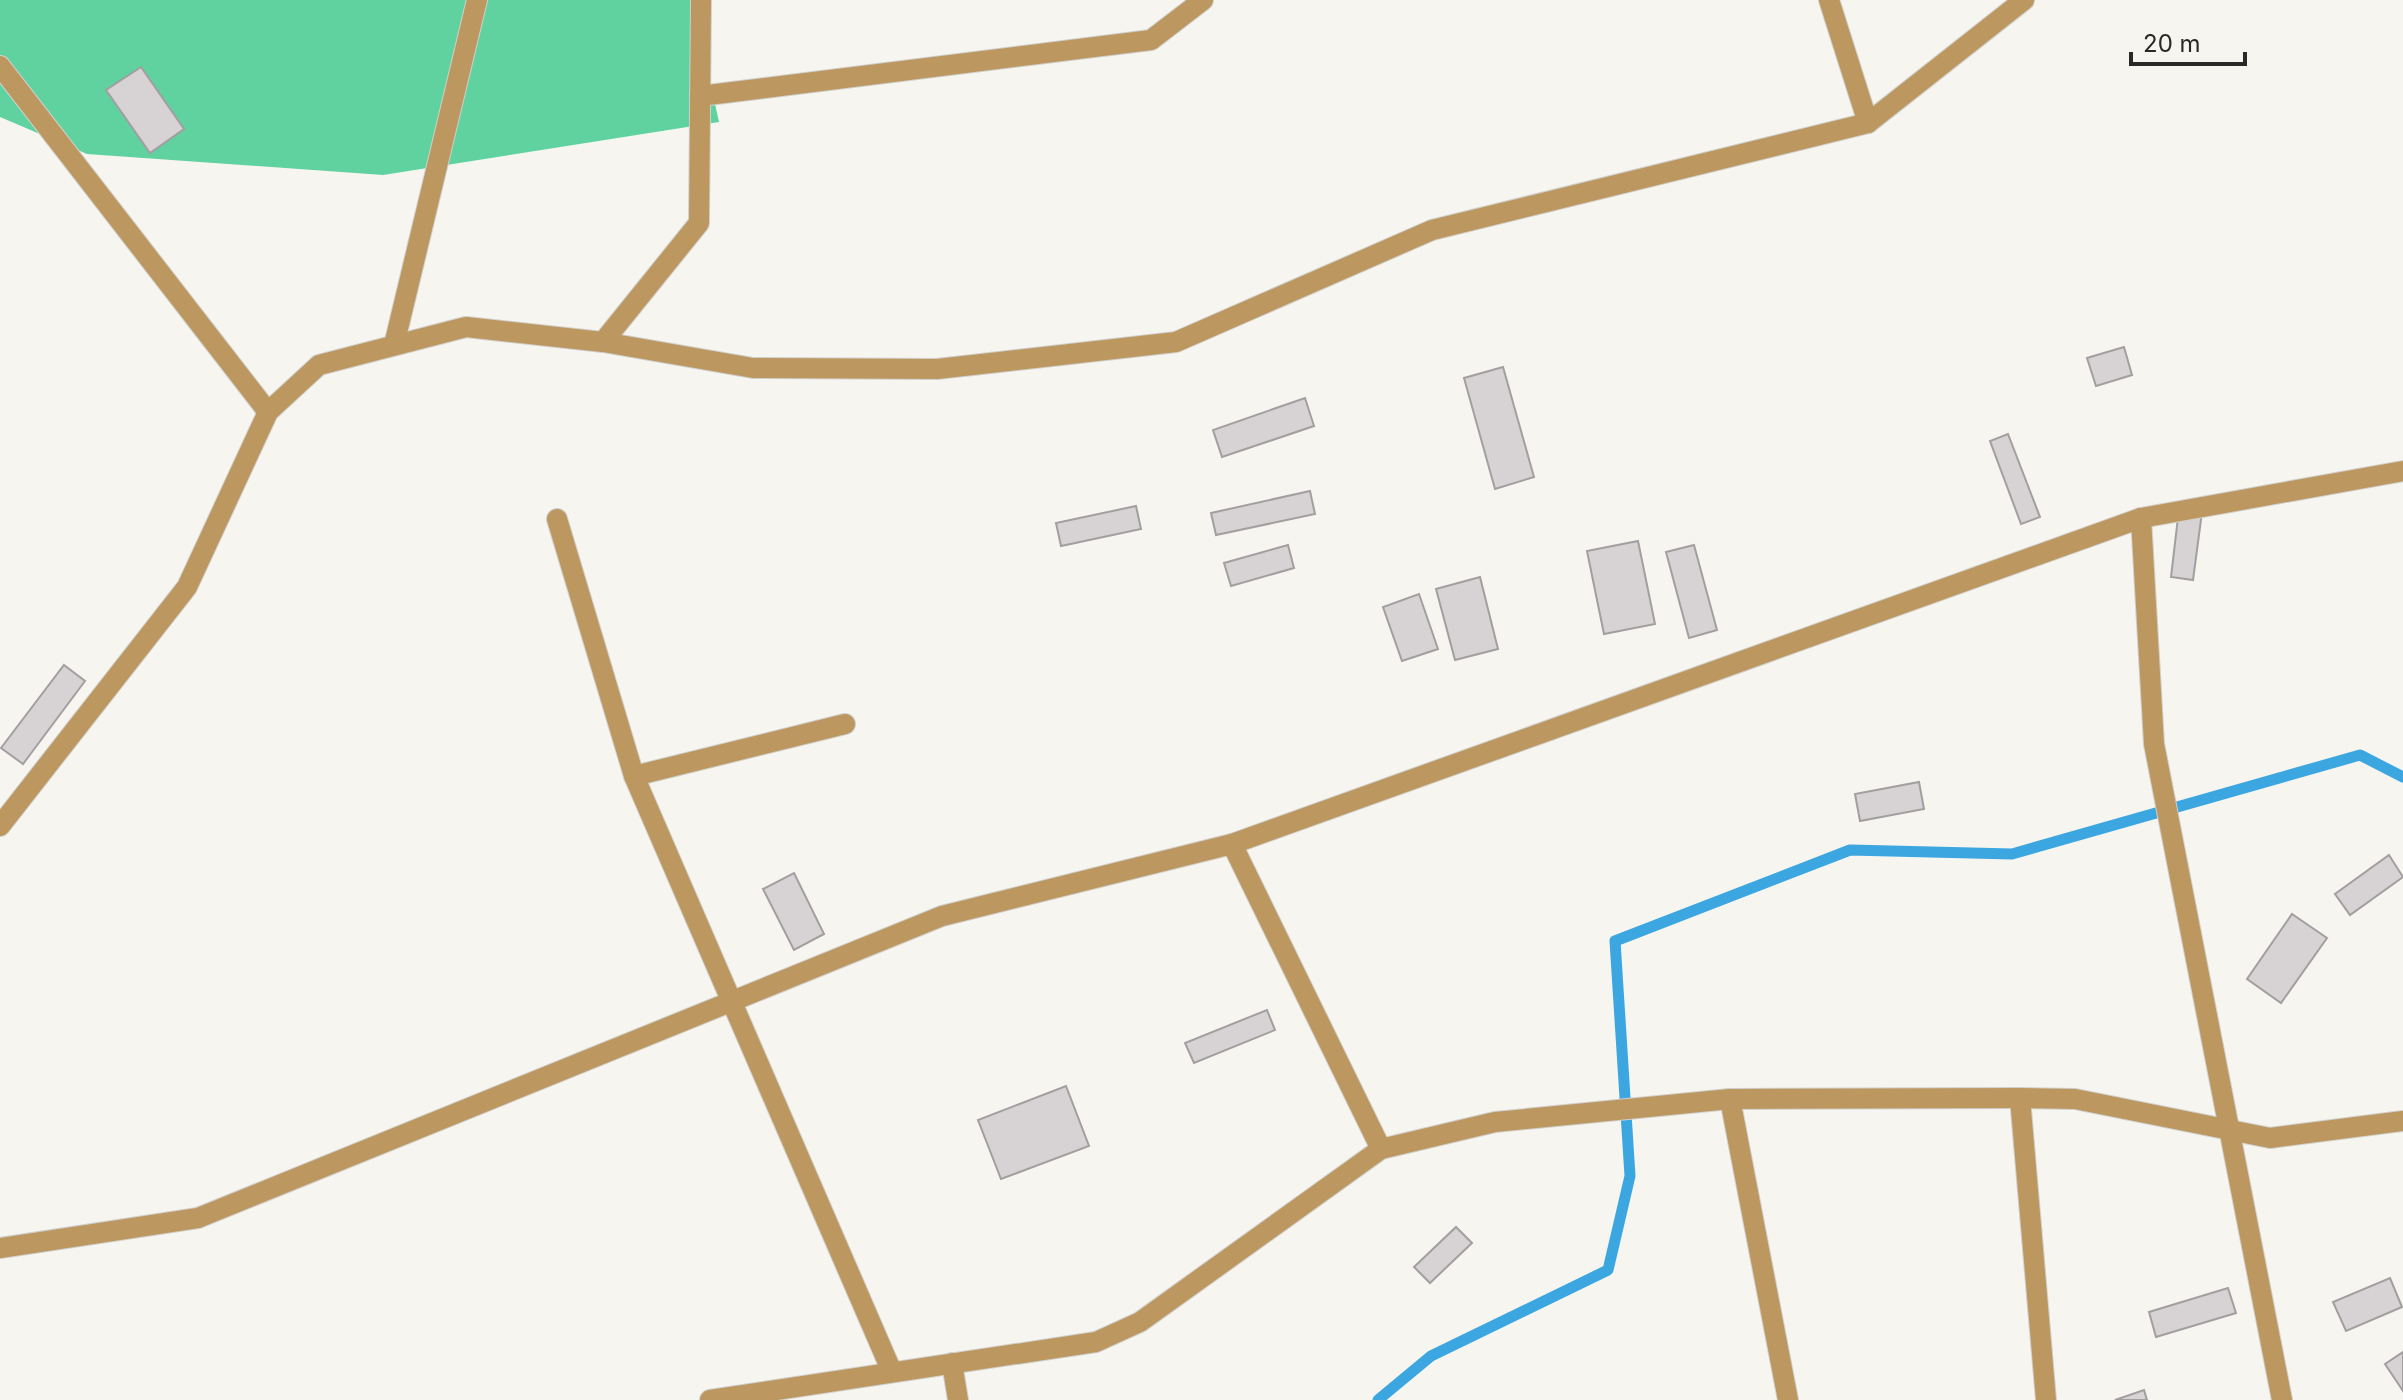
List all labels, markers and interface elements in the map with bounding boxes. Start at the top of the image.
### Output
scale bar [2131,16,2245,66]
text: 20 m [2143,29,2201,58]

